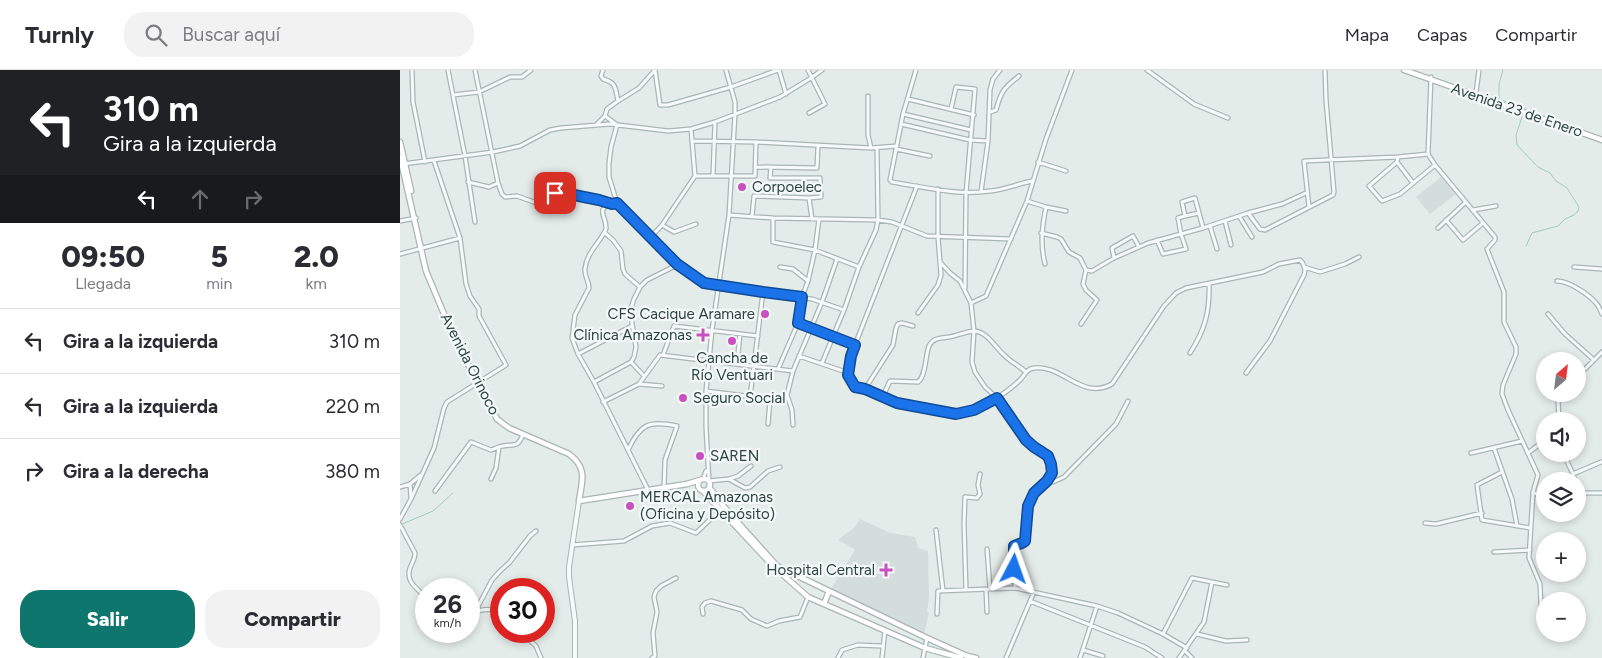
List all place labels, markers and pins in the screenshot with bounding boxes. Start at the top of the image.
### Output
pin [534,172,576,214]
place label: Corpoelec [752,178,822,196]
marker: Corpoelec [736,181,748,193]
place label: CFS Cacique Aramare [608,305,755,323]
marker: CFS Cacique Aramare [759,308,771,320]
place label: Clínica Amazonas [573,326,692,344]
marker: Clínica Amazonas [696,328,710,342]
marker: Cancha de Río Ventuari [726,335,738,347]
place label: Cancha de Río Ventuari [691,349,773,384]
place label: Seguro Social [693,389,786,407]
marker: Seguro Social [677,392,689,404]
place label: SAREN [710,447,759,465]
marker: SAREN [694,450,706,462]
place label: MERCAL Amazonas (Oficina y Depósito) [640,488,775,523]
marker: MERCAL Amazonas (Oficina y Depósito) [624,500,636,512]
place label: Hospital Central [766,561,875,579]
marker: Hospital Central [879,563,893,577]

